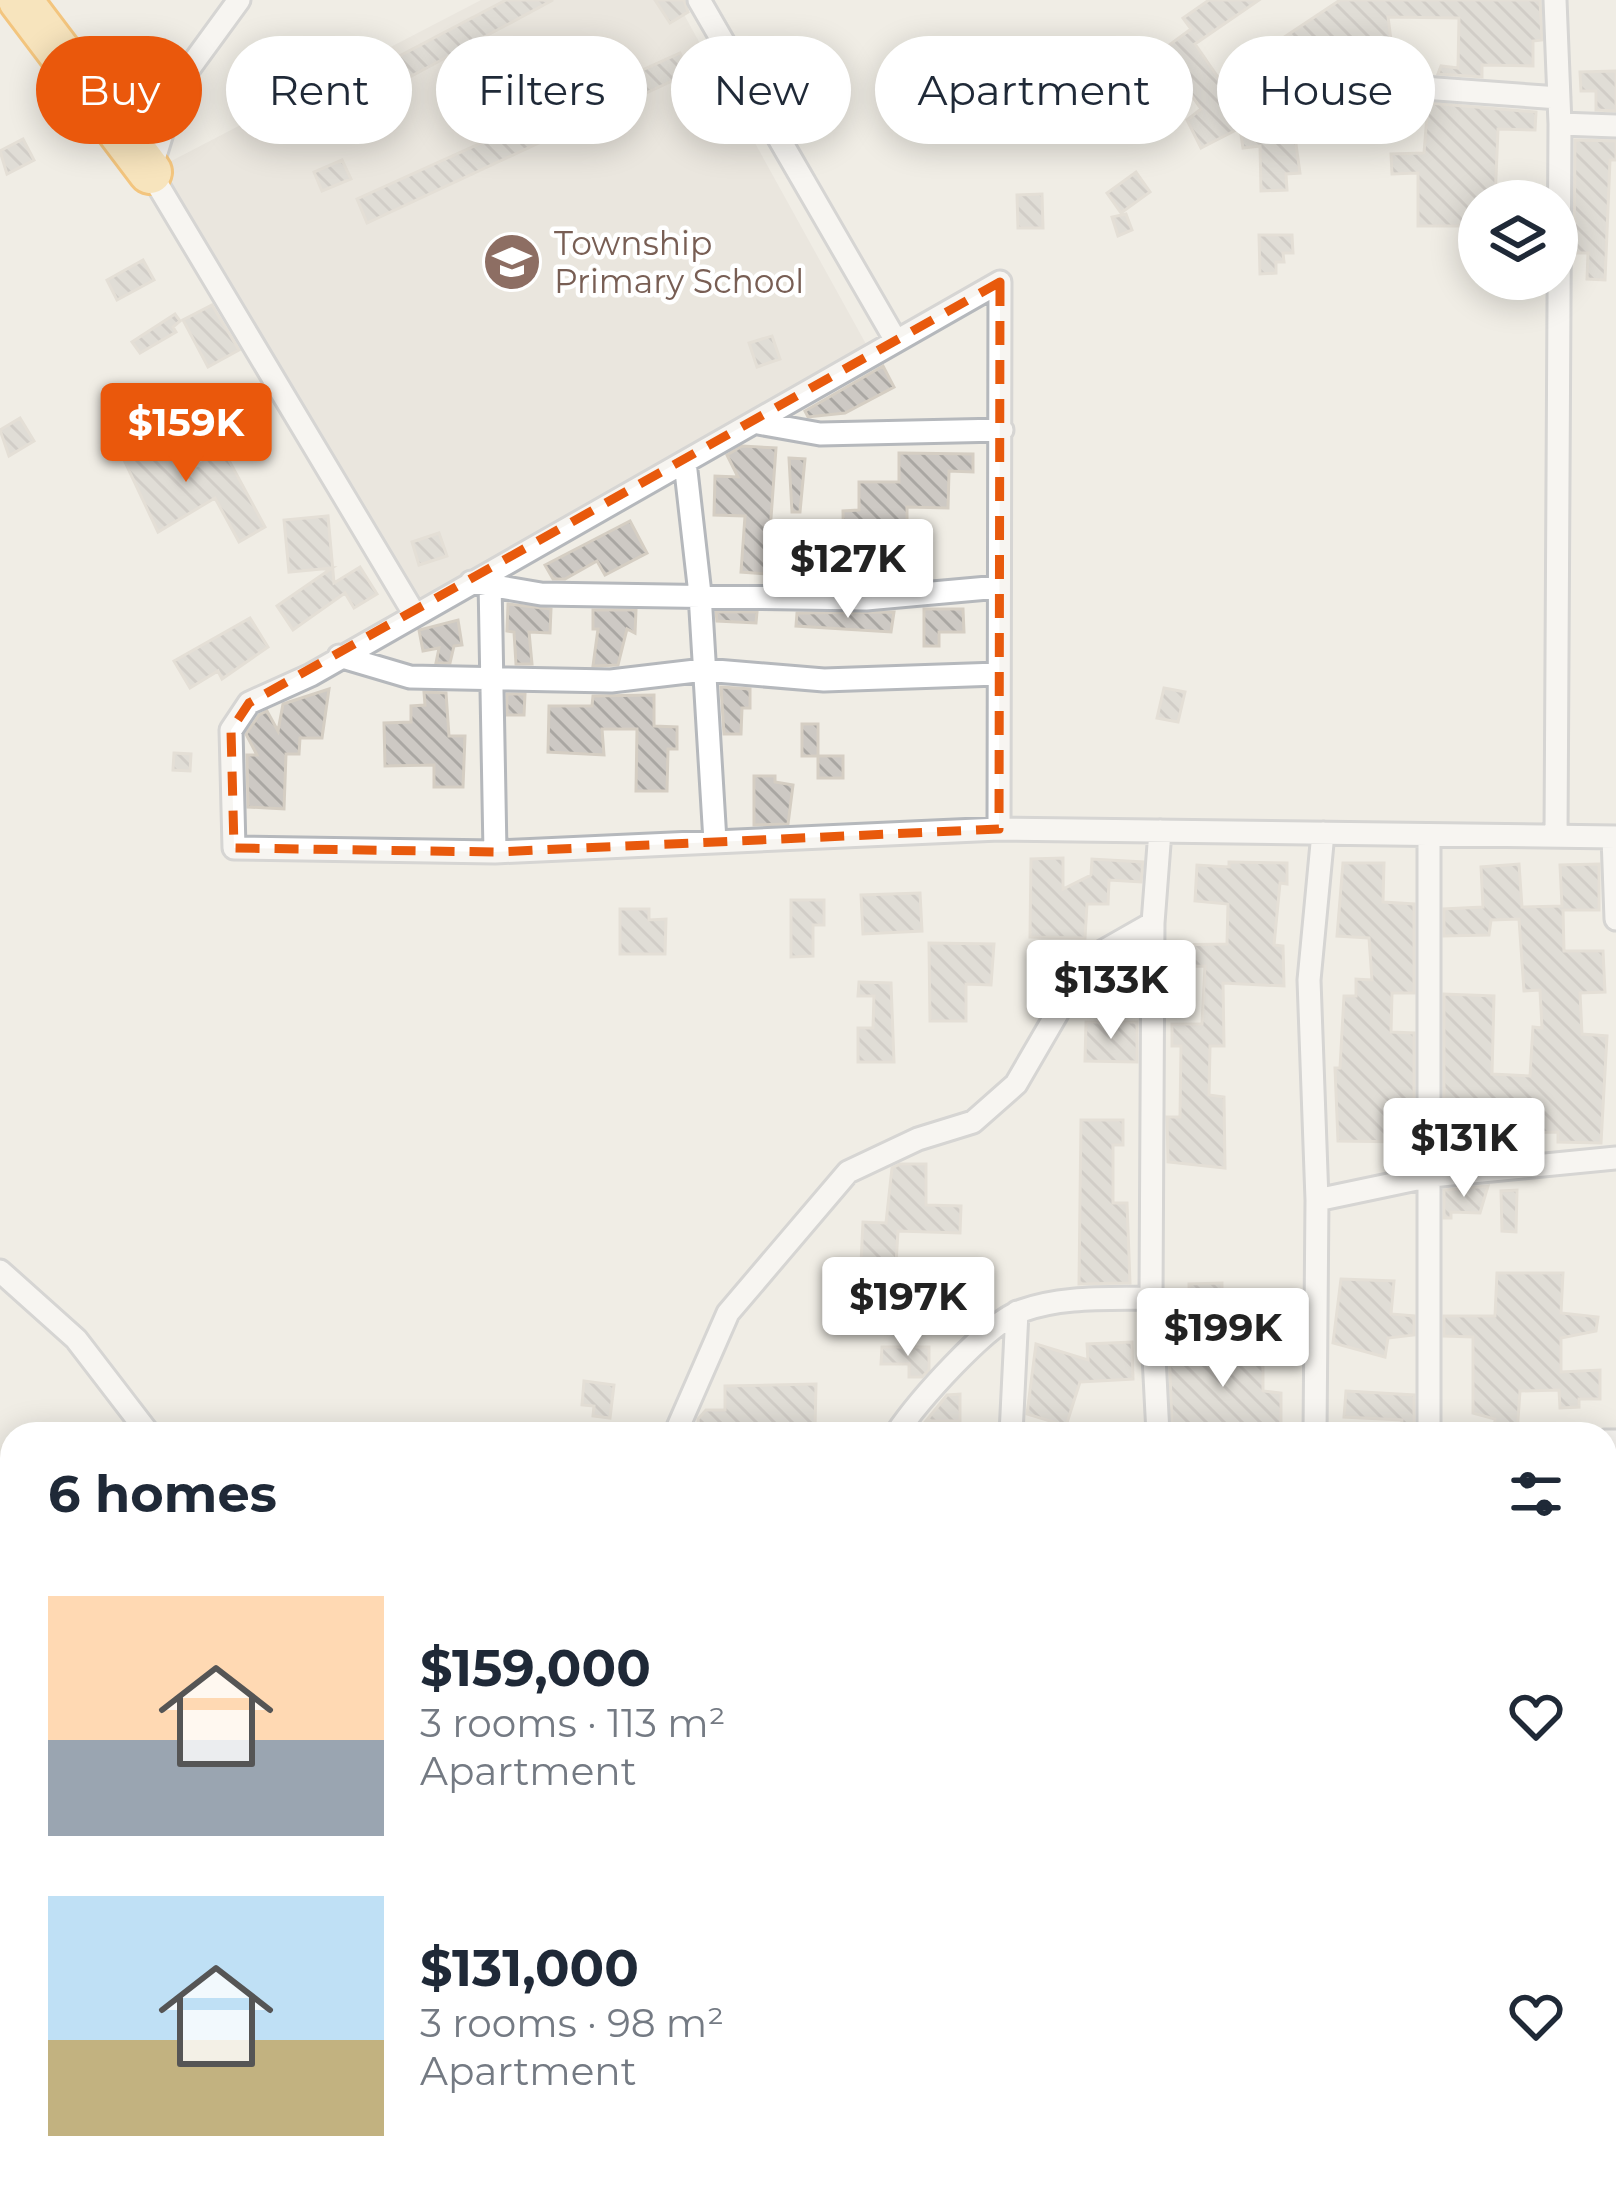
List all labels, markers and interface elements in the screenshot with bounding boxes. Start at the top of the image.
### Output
chip: Buy [36,36,202,144]
chip: Rent [226,36,412,144]
chip: Filters [436,36,647,144]
chip: New [671,36,851,144]
chip: Apartment [875,36,1193,144]
chip: House [1217,36,1435,144]
map controls [1458,180,1578,300]
button: layers [1458,180,1578,300]
place label: Township Primary School [554,223,804,301]
school or university icon: Township Primary School [481,231,543,293]
pin: $159K [102,383,270,485]
text: $159K [128,398,244,446]
pin: $127K [764,519,932,621]
text: $127K [790,534,906,582]
pin: $133K [1027,940,1195,1042]
text: $133K [1054,955,1168,1003]
pin: $131K [1380,1098,1548,1200]
text: $131K [1410,1113,1518,1161]
pin: $197K [824,1257,992,1359]
text: $197K [849,1272,967,1320]
pin: $199K [1139,1288,1307,1390]
text: $199K [1164,1303,1282,1351]
icon: filters [1503,1461,1569,1527]
text: 6 homes [48,1463,277,1525]
text: $159,000 [420,1637,651,1699]
icon: home [144,1644,288,1788]
icon: heart [1503,1683,1569,1749]
text: 3 rooms · 113 m² [420,1699,725,1747]
text: Apartment [420,1747,636,1795]
text: $131,000 [420,1937,639,1999]
icon: home [144,1944,288,2088]
icon: heart [1503,1983,1569,2049]
text: 3 rooms · 98 m² [420,1999,724,2047]
text: Apartment [420,2047,636,2095]

